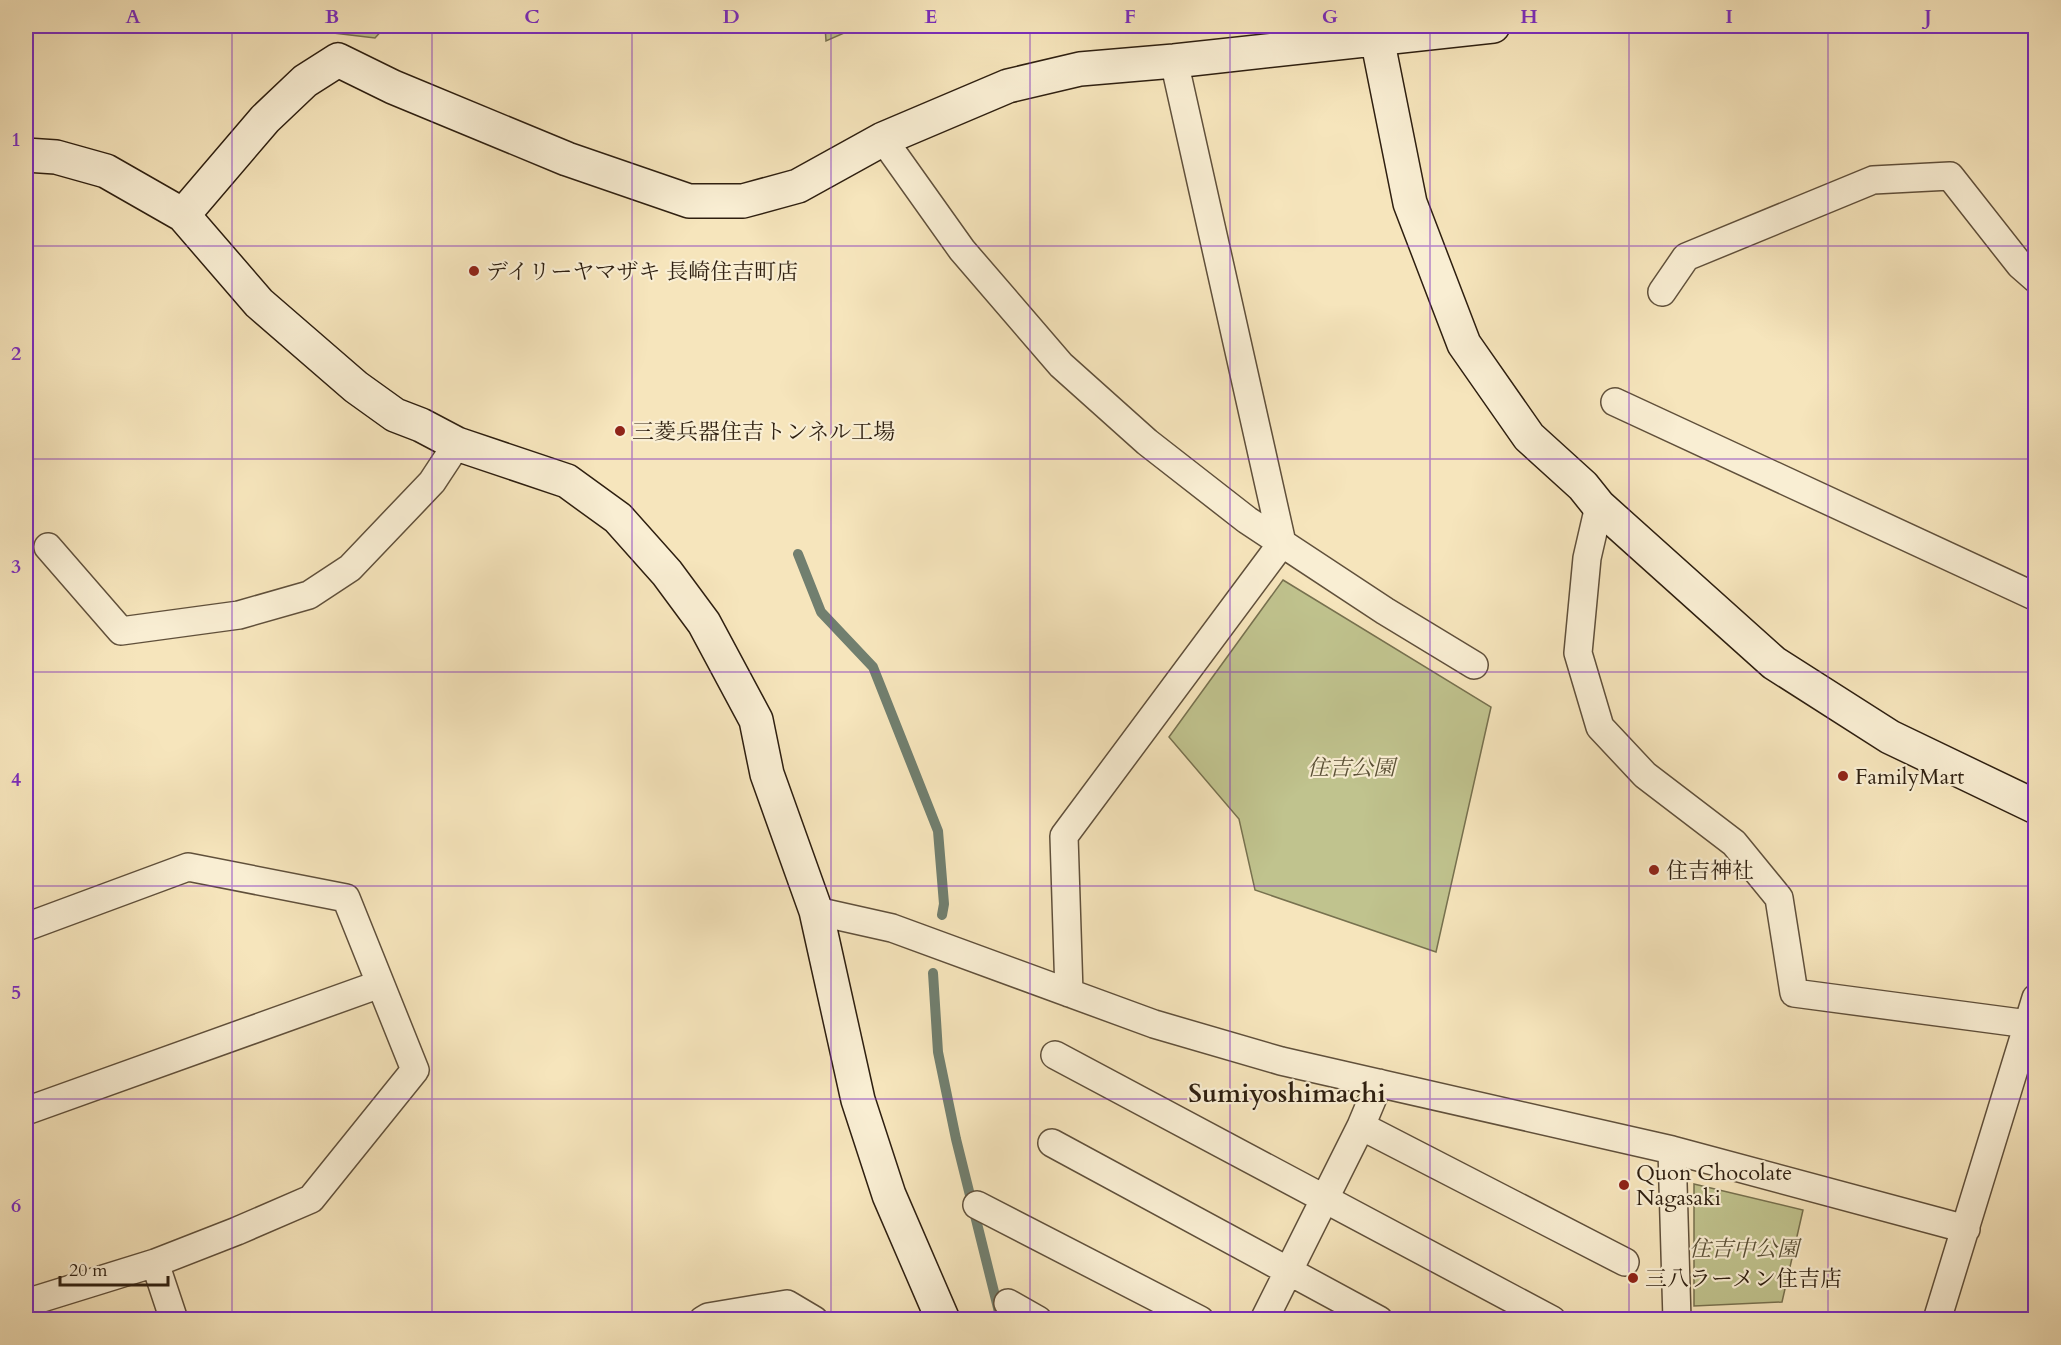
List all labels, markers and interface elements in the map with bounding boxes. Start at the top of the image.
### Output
text: A [125,3,141,30]
text: B [325,3,339,30]
text: C [524,3,540,30]
text: D [722,3,740,30]
text: E [925,3,937,30]
text: F [1124,3,1136,30]
text: G [1322,3,1338,30]
text: H [1520,3,1538,30]
text: I [1725,3,1733,30]
text: J [1921,3,1932,30]
text: 1 [11,126,21,153]
place label: デイリーヤマザキ 長崎住吉町店 [486,257,798,287]
marker: デイリーヤマザキ 長崎住吉町店 [467,264,481,278]
text: 2 [11,340,21,367]
place label: 三菱兵器住吉トンネル工場 [632,417,895,447]
marker: 三菱兵器住吉トンネル工場 [613,424,627,438]
text: 3 [11,553,21,580]
park label: 住吉公園 [1307,753,1398,783]
place label: FamilyMart [1855,762,1964,792]
text: 4 [11,766,21,793]
marker: FamilyMart [1836,769,1850,783]
place label: 住吉神社 [1666,856,1754,886]
marker: 住吉神社 [1647,863,1661,877]
text: 5 [11,979,21,1006]
district label: Sumiyoshimachi [1188,1076,1386,1111]
place label: Quon Chocolate Nagasaki [1636,1158,1792,1213]
marker: Quon Chocolate Nagasaki [1617,1178,1631,1192]
text: 6 [11,1192,21,1219]
park label: 住吉中公園 [1689,1234,1802,1264]
scale bar [60,1249,168,1287]
text: 20 m [69,1258,108,1283]
place label: 三八ラーメン住吉店 [1645,1264,1842,1294]
marker: 三八ラーメン住吉店 [1626,1271,1640,1285]

